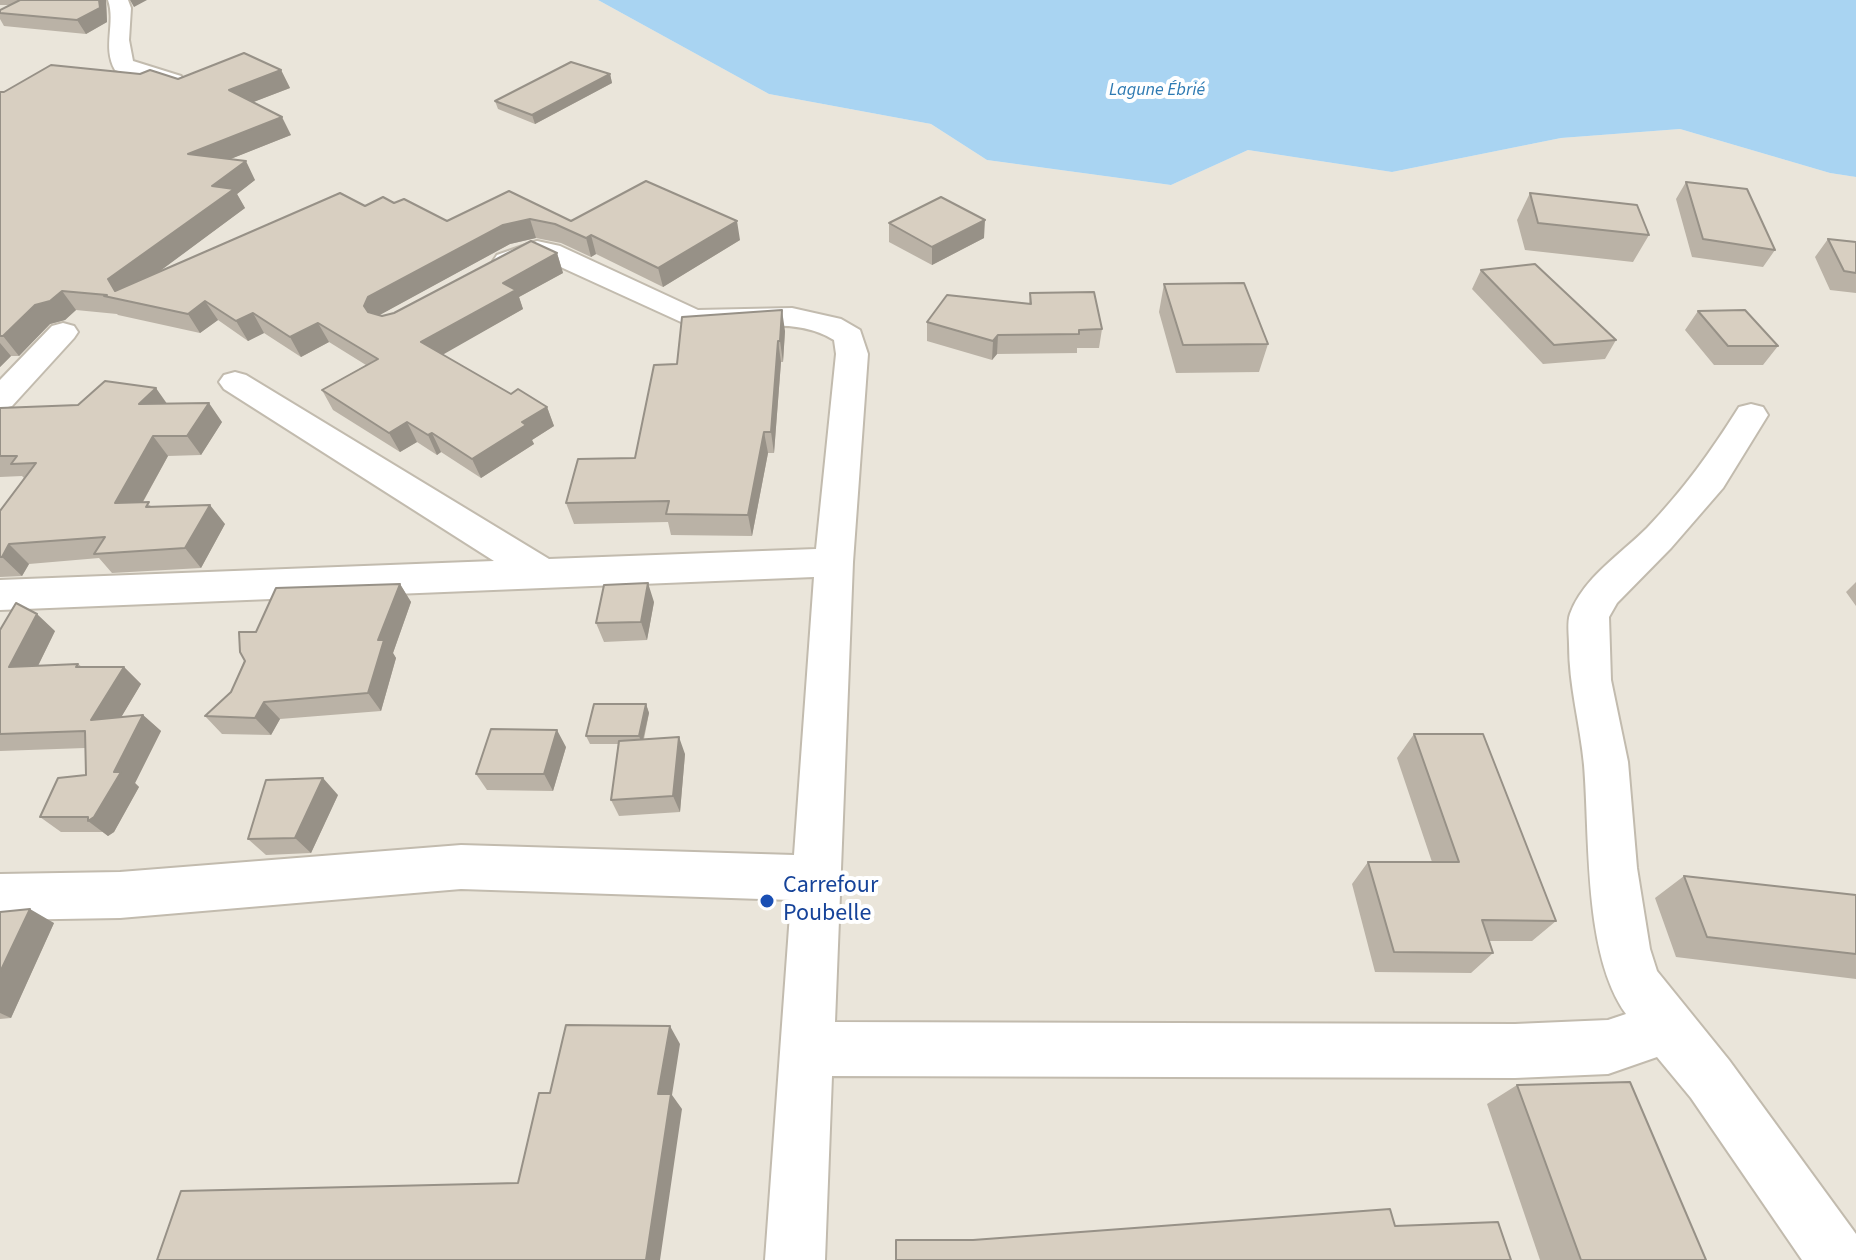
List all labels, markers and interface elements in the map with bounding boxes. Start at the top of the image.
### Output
water label: Lagune Ébrié [1109,80,1205,102]
place label: Carrefour Poubelle [783,873,878,929]
marker: Carrefour Poubelle [758,892,776,910]

